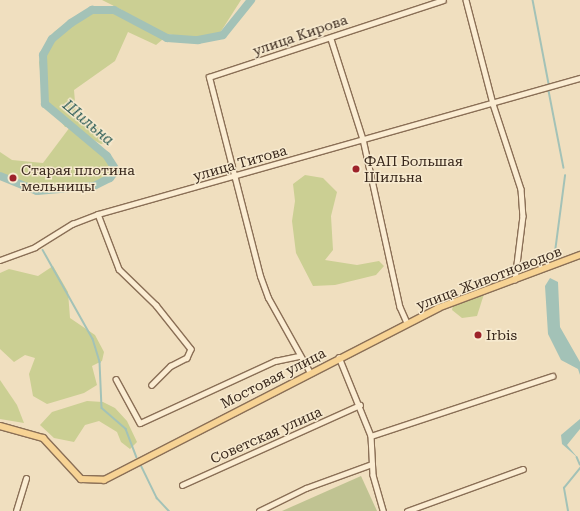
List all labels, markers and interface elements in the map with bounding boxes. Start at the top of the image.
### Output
street label: улица Кирова [250,11,350,59]
water label: Шильна [59,96,117,150]
street label: улица Титова [191,142,289,184]
place label: ФАП Большая Шильна [364,153,463,186]
place label: Старая плотина мельницы [21,162,135,194]
marker: ФАП Большая Шильна [351,164,361,174]
marker: Старая плотина мельницы [8,173,18,183]
street label: улица Животноводов [414,243,564,313]
place label: Irbis [486,327,517,343]
marker: Irbis [473,330,483,340]
street label: Мостовая улица [218,344,328,412]
street label: Советская улица [208,403,324,467]

